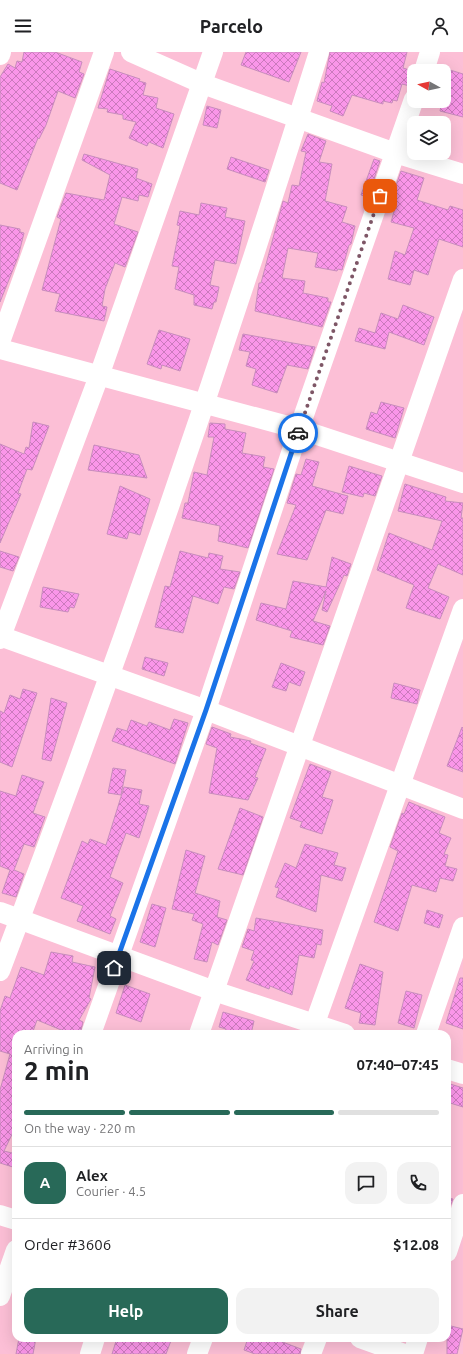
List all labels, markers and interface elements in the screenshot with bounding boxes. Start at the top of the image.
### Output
icon: menu [12,15,34,37]
icon: person [429,15,451,37]
text: Parcelo [200,16,263,36]
north arrow [407,64,451,108]
map controls [407,64,451,160]
button: layers [407,116,451,160]
pin [363,179,397,213]
icon: bag [369,185,391,207]
courier [278,413,318,453]
icon: car [287,422,309,444]
pin [97,951,131,985]
icon: home [103,957,125,979]
text: Arriving in [24,1042,83,1056]
text: 2 min [24,1056,90,1085]
text: 07:40–07:45 [356,1056,439,1073]
text: On the way · 220 m [24,1121,136,1135]
button: chat [345,1162,387,1204]
button: phone [397,1162,439,1204]
text: Alex [76,1167,108,1184]
text: A [40,1174,50,1191]
text: Courier · 4.5 [76,1184,146,1198]
text: Order #3606 [24,1236,111,1253]
text: $12.08 [393,1236,439,1253]
button: Help [24,1288,228,1334]
button: Share [236,1288,439,1334]

